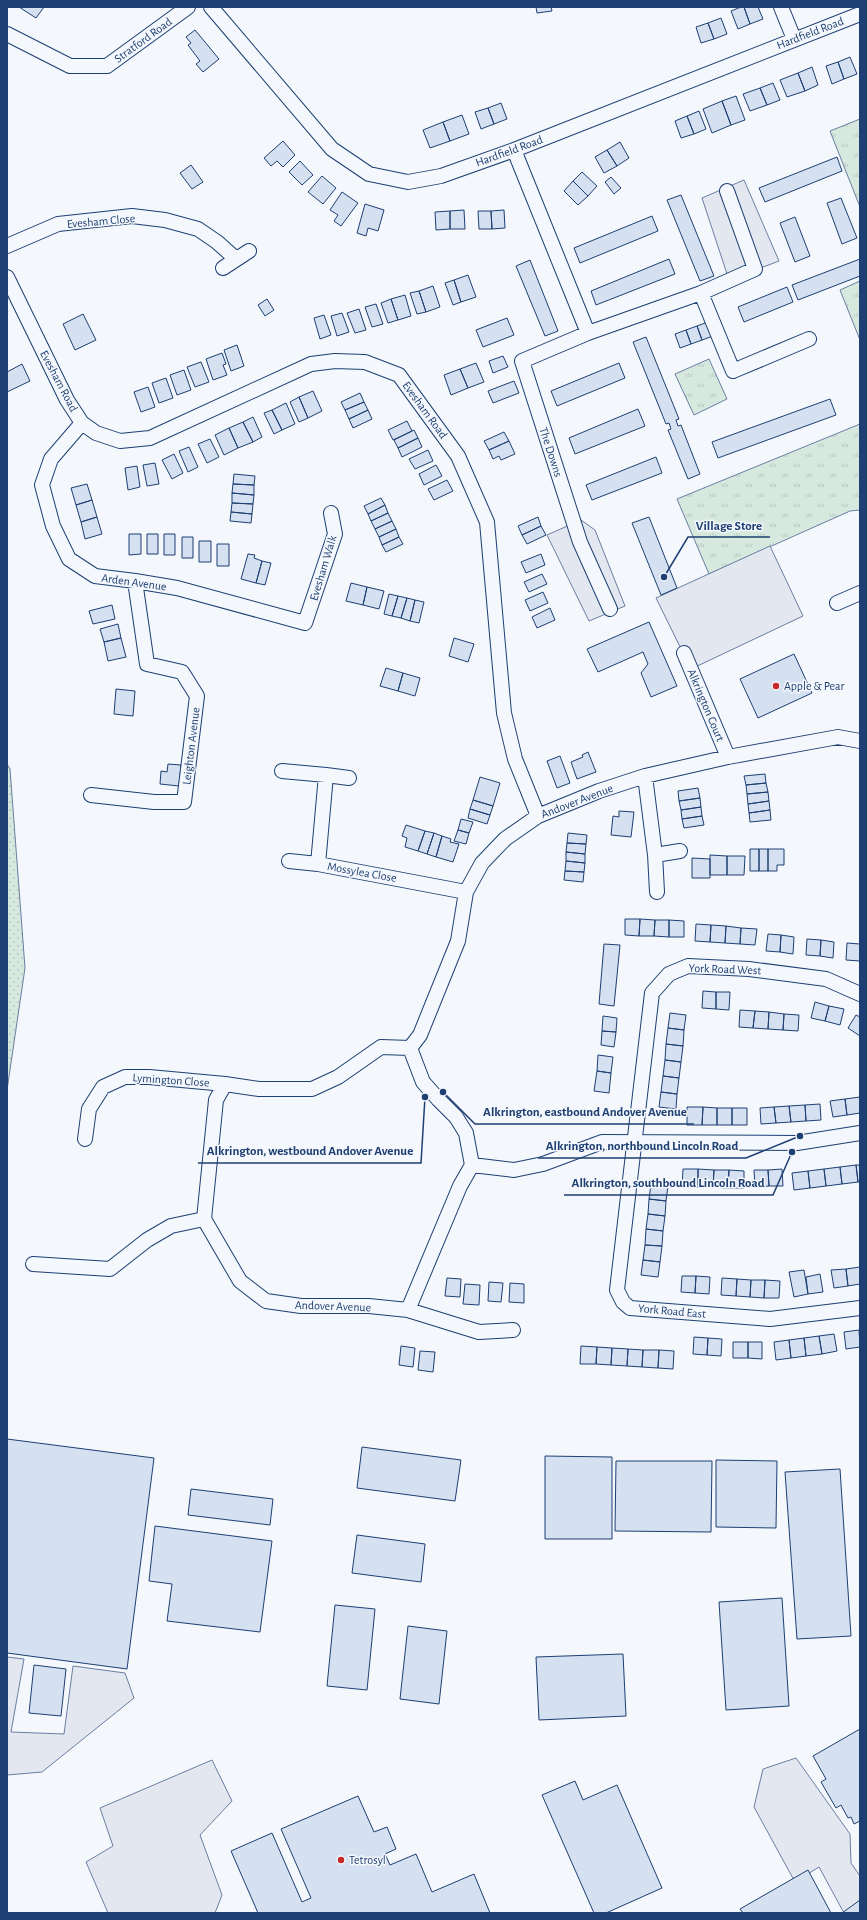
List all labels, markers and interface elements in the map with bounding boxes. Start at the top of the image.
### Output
street label: Stratford Road [112,15,174,65]
street label: Hardfield Road [775,15,845,51]
street label: Hardfield Road [474,133,544,169]
street label: Evesham Close [66,212,136,230]
street label: Evesham Road [38,348,80,414]
street label: Evesham Road [400,379,450,441]
street label: The Downs [537,426,565,478]
callout: Village Store [688,512,770,537]
text: Village Store [696,520,762,533]
street label: Evesham Walk [307,533,339,602]
street label: Arden Avenue [101,571,167,593]
street label: Alkrington Court [685,667,727,743]
place label: Apple & Pear [784,680,844,692]
marker: Apple & Pear [771,681,781,691]
street label: Leighton Avenue [180,707,202,785]
street label: Andover Avenue [539,782,615,820]
street label: Mossylea Close [326,860,398,885]
street label: York Road West [689,962,762,976]
street label: Lymington Close [132,1071,210,1090]
callout: Alkrington, eastbound Andover Avenue [475,1099,694,1124]
text: Alkrington, eastbound Andover Avenue [483,1106,687,1119]
callout: Alkrington, northbound Lincoln Road [538,1133,746,1158]
callout: Alkrington, westbound Andover Avenue [198,1138,421,1163]
text: Alkrington, northbound Lincoln Road [546,1140,738,1153]
text: Alkrington, westbound Andover Avenue [207,1145,413,1158]
callout: Alkrington, southbound Lincoln Road [564,1170,773,1195]
text: Alkrington, southbound Lincoln Road [572,1177,765,1190]
street label: Andover Avenue [295,1299,371,1313]
street label: York Road East [638,1302,707,1320]
place label: Tetrosyl [349,1854,386,1867]
marker: Tetrosyl [336,1855,346,1865]

